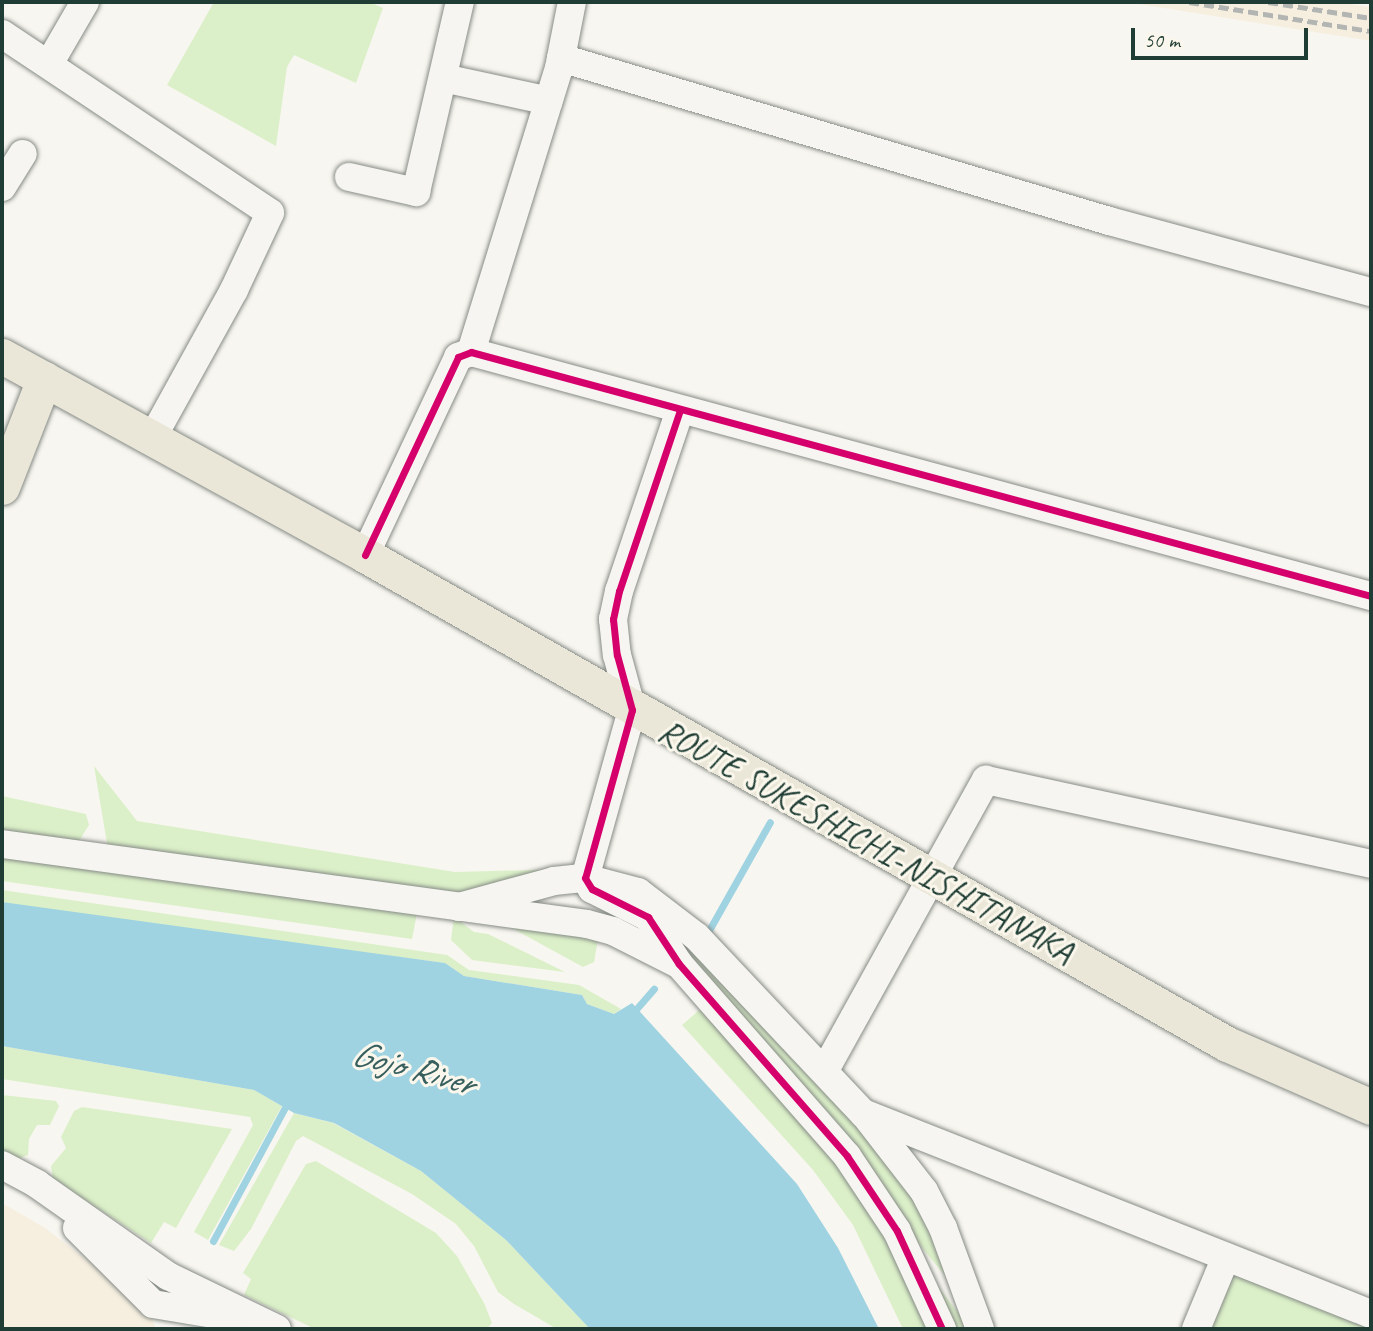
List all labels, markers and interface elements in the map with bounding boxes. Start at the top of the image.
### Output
scale bar [1135,14,1312,58]
text: 50 m [1144,27,1180,53]
street label: ROUTE SUKESHICHI-NISHITANAKA [652,709,1080,973]
water label: Gojo River [347,1030,479,1106]

